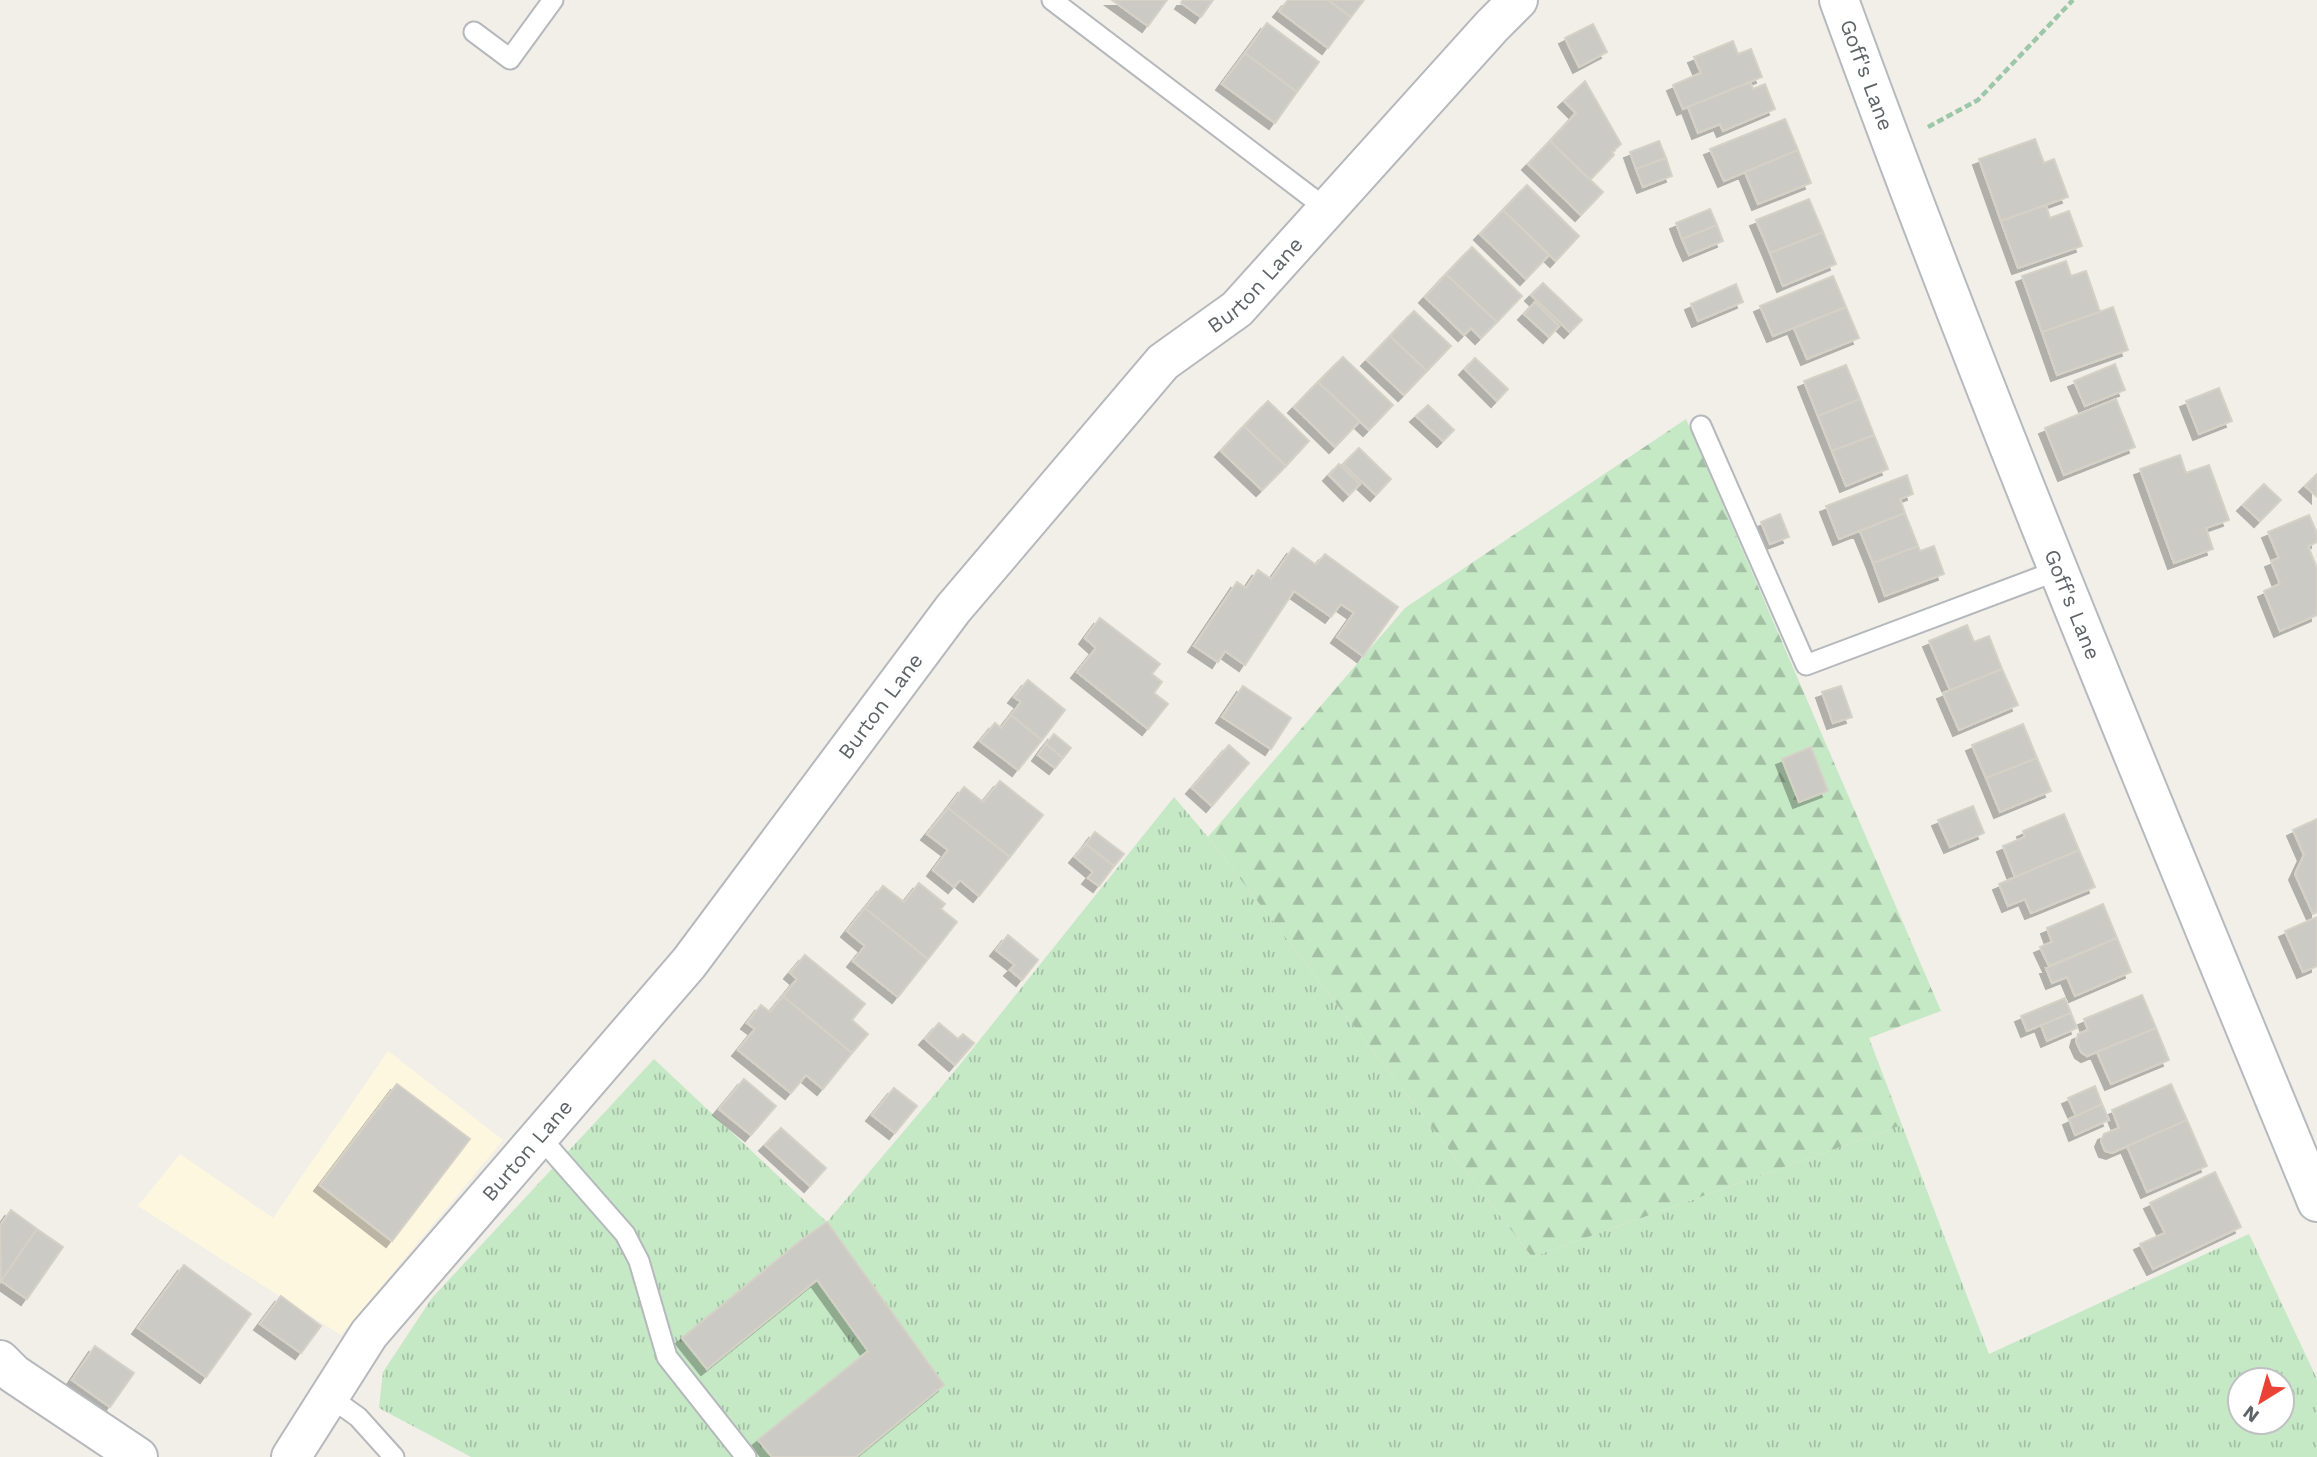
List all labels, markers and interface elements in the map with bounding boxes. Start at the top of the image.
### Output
street label: Goff's Lane [1835,16,1899,134]
street label: Burton Lane [1202,232,1308,338]
street label: Goff's Lane [2039,546,2106,663]
street label: Burton Lane [833,648,928,764]
street label: Burton Lane [476,1094,577,1206]
north arrow [2226,1366,2296,1436]
text: N [2239,1401,2264,1428]

